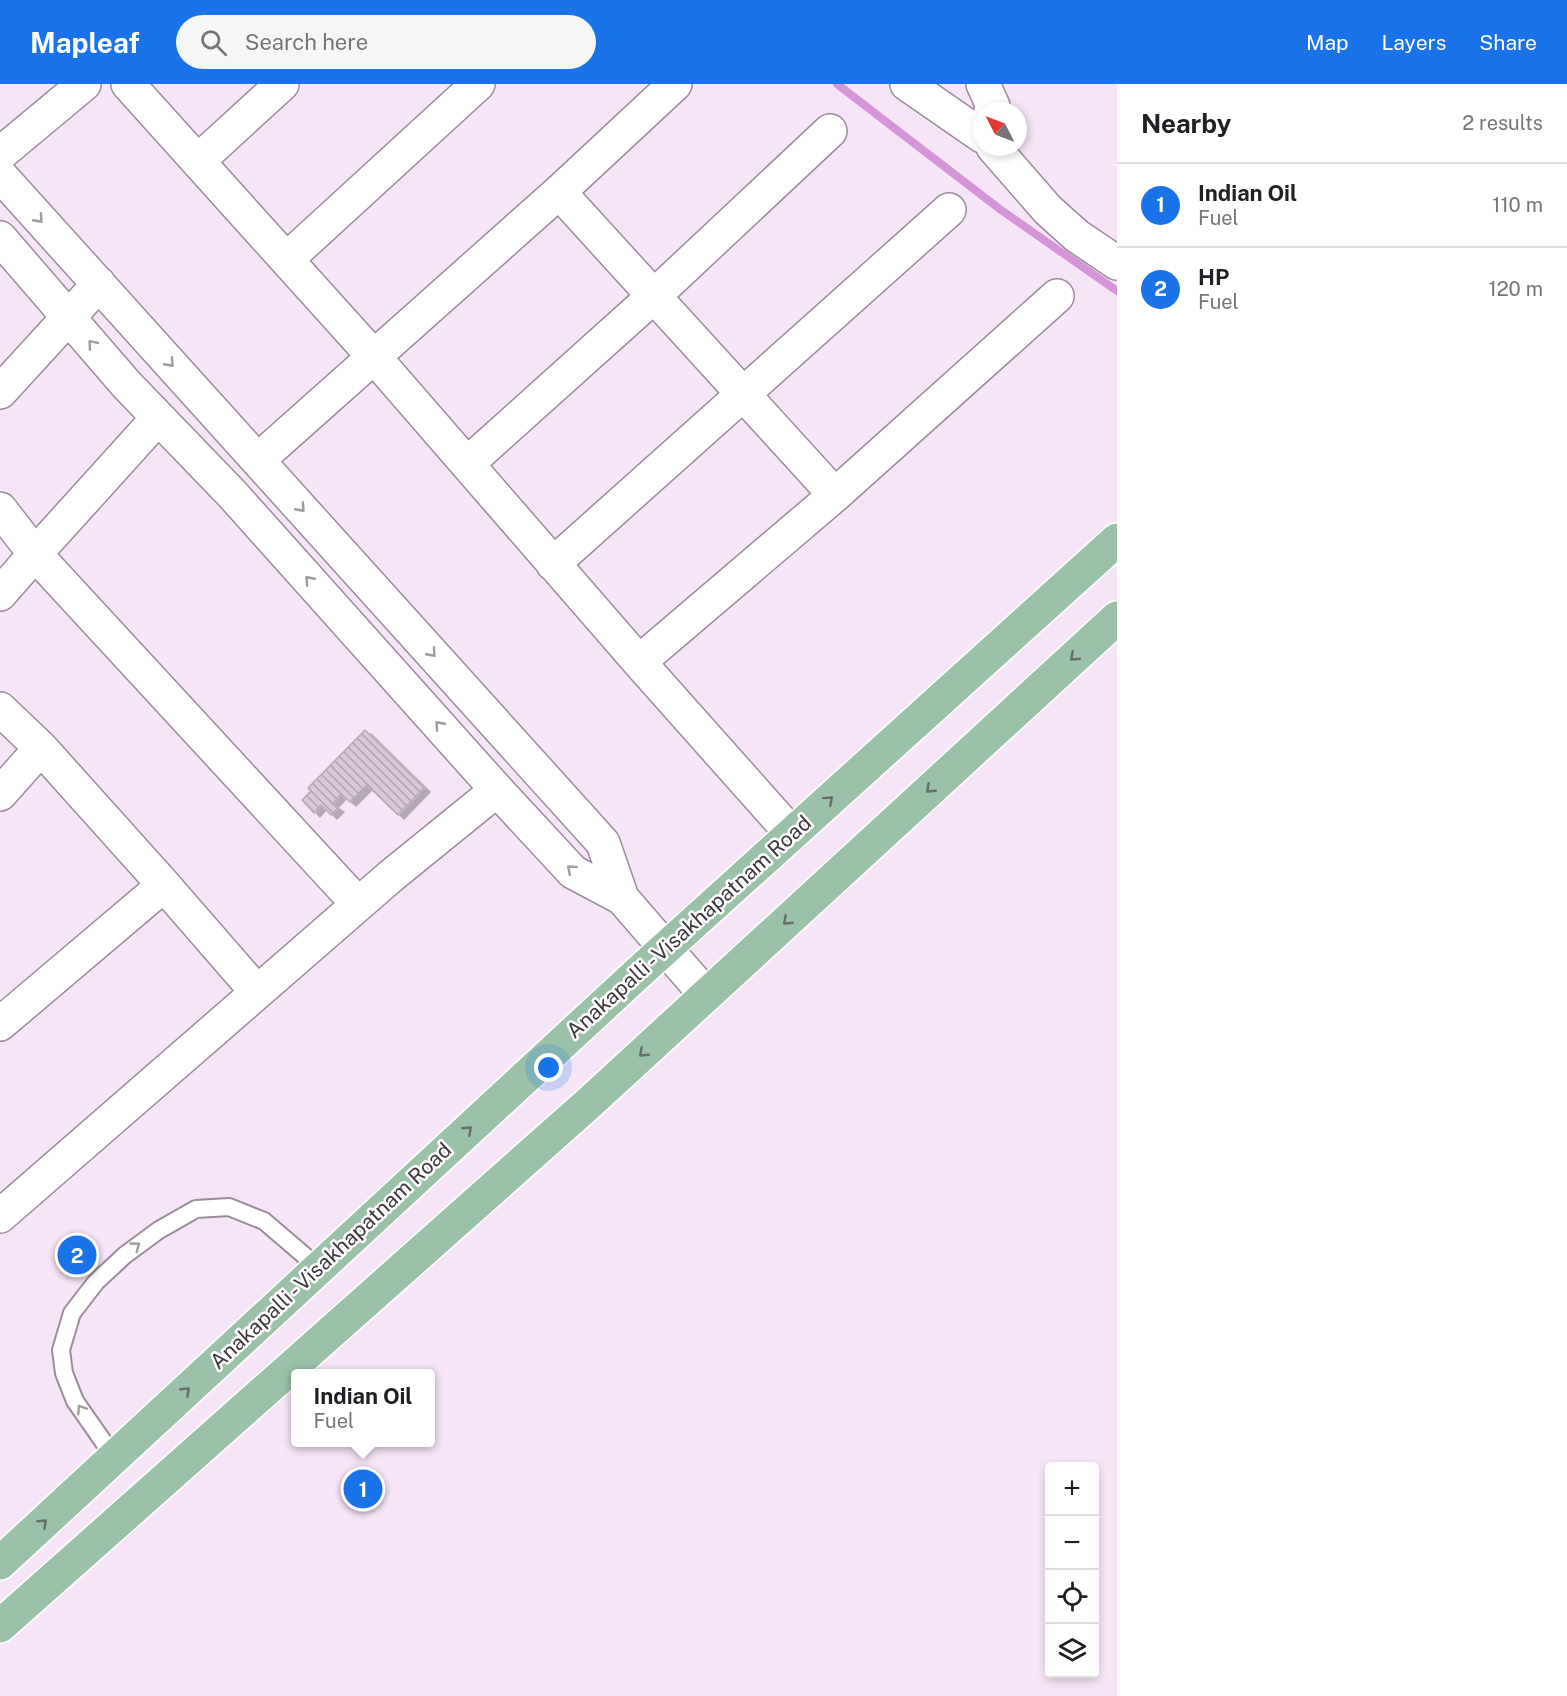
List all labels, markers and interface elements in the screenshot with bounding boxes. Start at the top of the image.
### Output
search box [176,15,596,69]
text: Mapleaf [30,26,140,59]
icon: search [197,26,230,59]
text: Search here [245,29,368,55]
text: Map [1306,30,1349,55]
text: Layers [1382,30,1446,55]
text: Share [1479,30,1537,55]
north arrow [973,102,1027,156]
text: Nearby [1141,108,1231,139]
text: 2 results [1462,111,1543,135]
text: Indian Oil [1198,180,1297,206]
text: 1 [1156,193,1165,217]
text: 110 m [1492,193,1543,217]
text: Fuel [1198,206,1239,230]
one-way arrow [32,212,43,223]
text: HP [1198,264,1229,290]
text: 2 [1154,277,1167,301]
text: 120 m [1489,277,1543,301]
text: Fuel [1198,290,1239,314]
one-way arrow [88,340,99,351]
one-way arrow [163,356,174,367]
one-way arrow [294,501,305,512]
one-way arrow [305,576,316,587]
one-way arrow [424,646,435,657]
one-way arrow [1070,650,1081,661]
one-way arrow [435,721,446,732]
one-way arrow [927,782,937,793]
one-way arrow [822,796,833,807]
street label: Anakapalli - Visakhapatnam Road [561,810,816,1043]
one-way arrow [567,865,578,876]
one-way arrow [783,914,794,925]
one-way arrow [640,1046,650,1057]
your location [534,1053,563,1082]
one-way arrow [461,1126,472,1137]
street label: Anakapalli - Visakhapatnam Road [205,1137,456,1374]
pin: 2 [58,1232,97,1278]
one-way arrow [130,1242,141,1253]
popup [291,1369,435,1447]
text: Indian Oil [313,1383,413,1409]
one-way arrow [179,1387,190,1398]
one-way arrow [77,1405,88,1416]
text: Fuel [313,1409,354,1433]
map controls [1045,1462,1099,1678]
button: + [1045,1462,1099,1516]
pin: 1 [344,1466,382,1512]
button: − [1045,1516,1099,1570]
one-way arrow [36,1519,47,1530]
button: locate [1045,1570,1099,1624]
button: layers [1045,1624,1099,1678]

